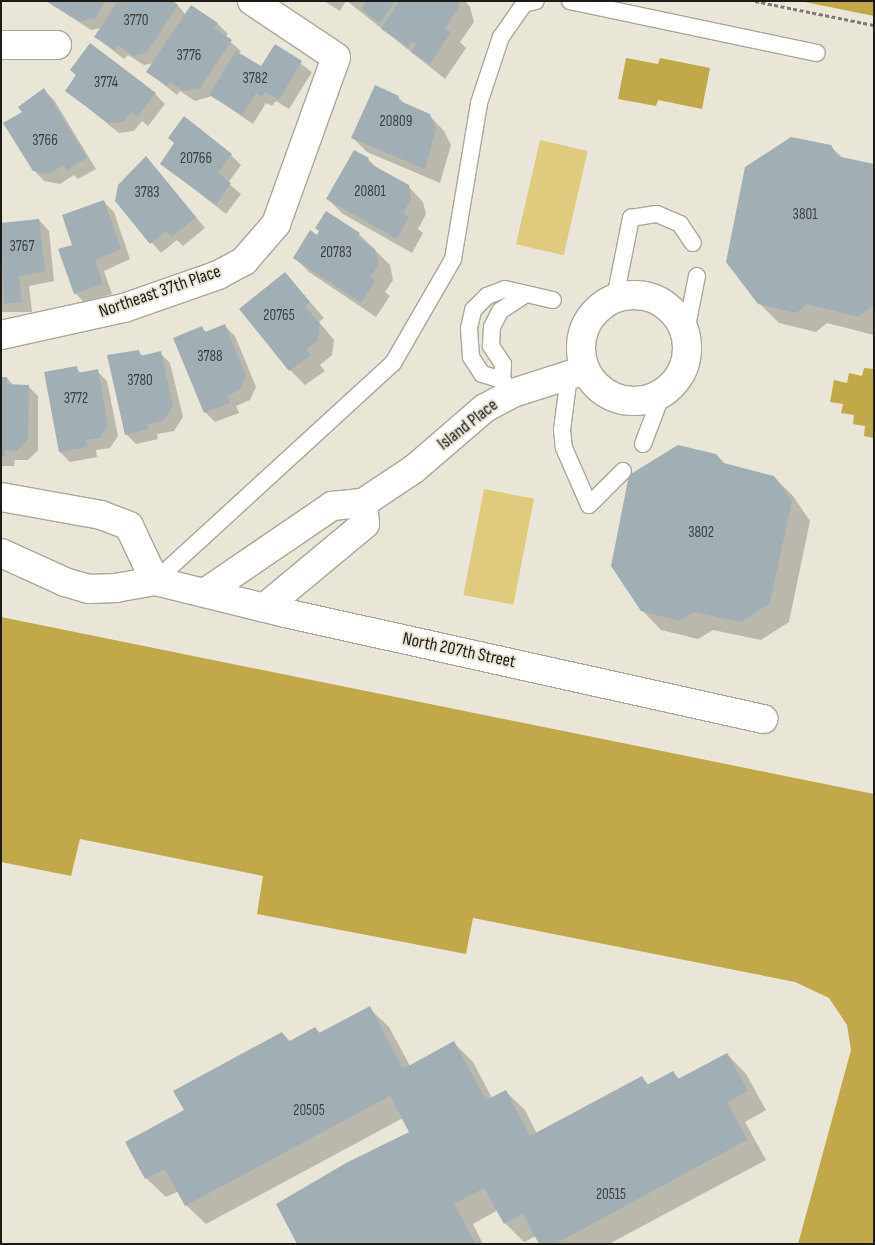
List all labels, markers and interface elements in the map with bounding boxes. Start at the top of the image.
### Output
house number: 3770 [124,12,148,30]
house number: 3776 [177,47,201,65]
house number: 3782 [242,70,268,88]
house number: 3774 [94,74,118,92]
house number: 20809 [380,113,412,131]
house number: 3766 [32,132,58,150]
house number: 20766 [180,150,212,168]
house number: 20801 [354,183,386,201]
house number: 3783 [134,184,160,202]
house number: 3801 [793,206,817,224]
house number: 3767 [10,238,34,256]
house number: 20783 [320,244,352,262]
street label: Northeast 37th Place [96,261,224,323]
house number: 20765 [263,307,295,325]
house number: 3788 [197,348,223,366]
house number: 3780 [127,372,153,390]
house number: 3772 [64,390,88,408]
street label: Island Place [434,395,502,455]
house number: 3802 [688,524,714,542]
street label: North 207th Street [401,628,517,674]
house number: 20505 [293,1102,325,1120]
house number: 20515 [596,1186,626,1204]

